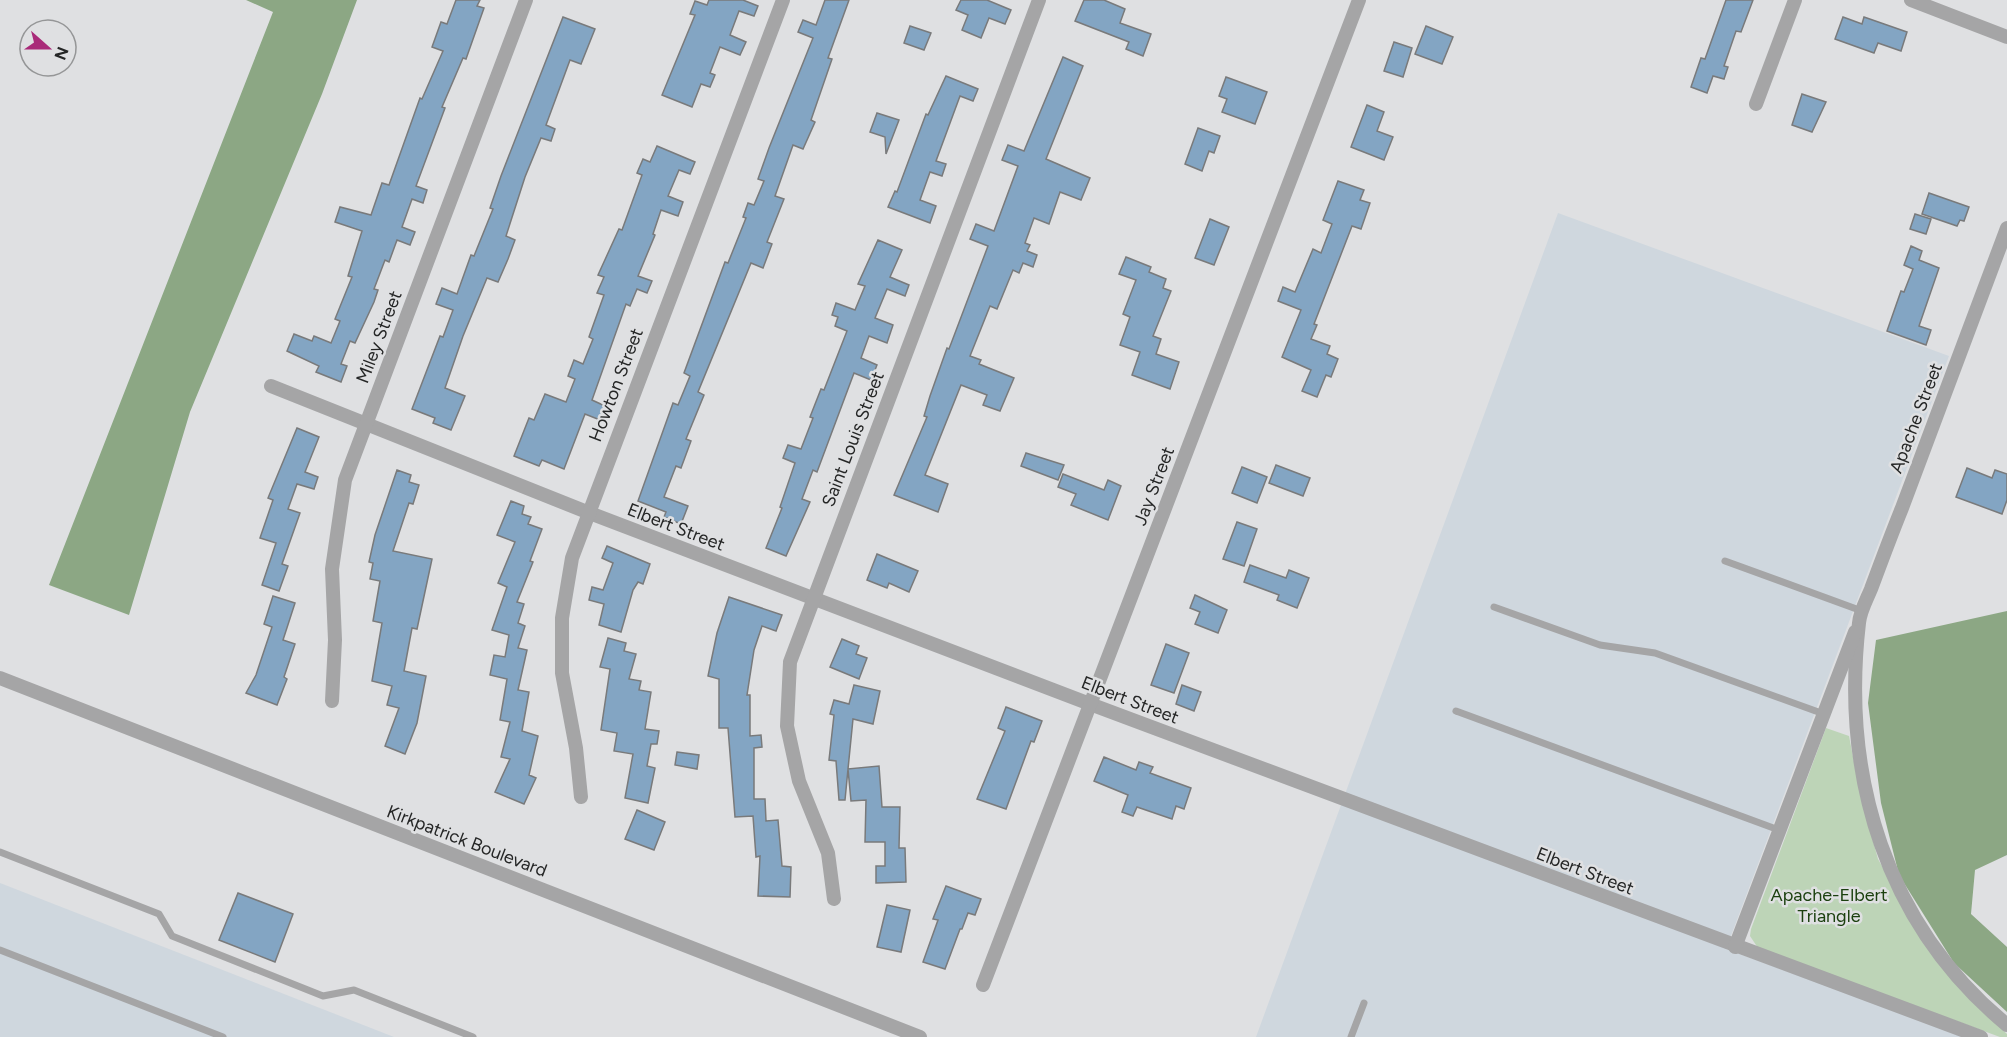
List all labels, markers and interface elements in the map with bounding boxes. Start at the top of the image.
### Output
north arrow [18,18,78,78]
text: N [50,44,73,62]
street label: Miley Street [351,287,407,386]
street label: Howton Street [584,325,648,445]
street label: Apache Street [1885,360,1947,476]
street label: Saint Louis Street [817,368,889,510]
street label: Jay Street [1129,443,1179,529]
street label: Elbert Street [624,498,728,556]
street label: Elbert Street [1078,671,1182,729]
street label: Kirkpatrick Boulevard [384,800,550,882]
street label: Elbert Street [1533,842,1637,900]
park label: Apache-Elbert Triangle [1771,884,1888,927]

